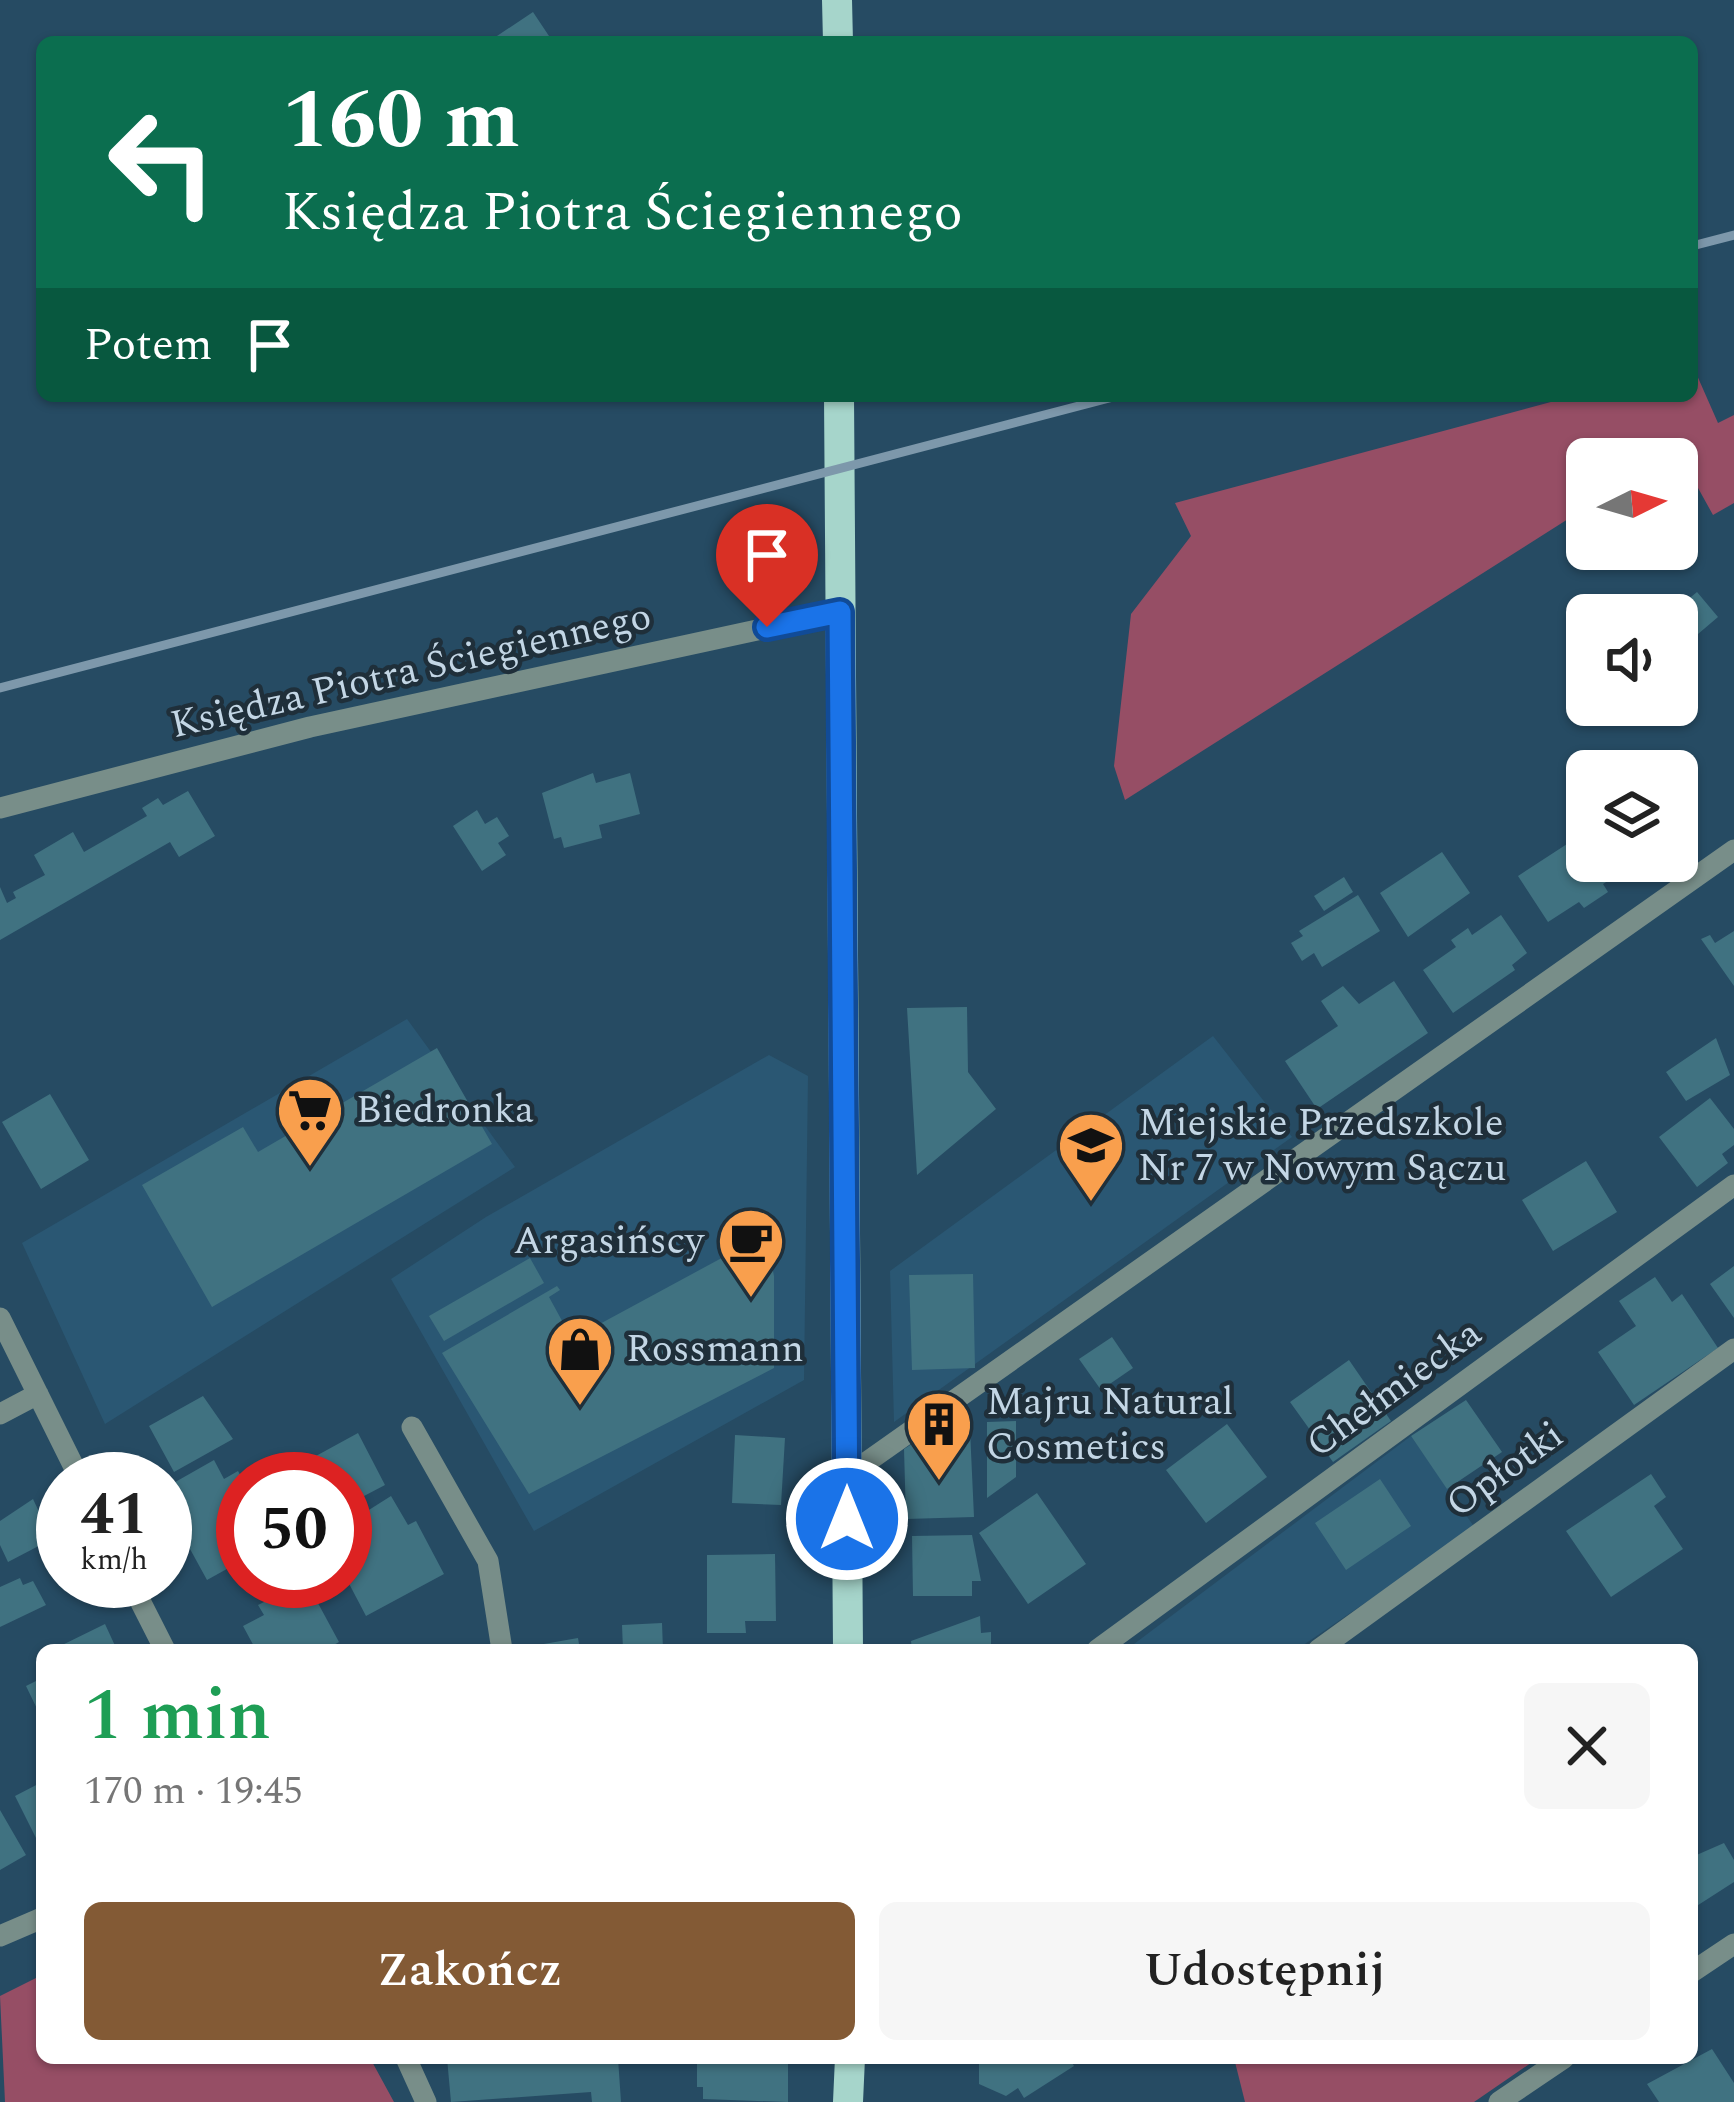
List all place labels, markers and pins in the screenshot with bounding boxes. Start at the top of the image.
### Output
pin [716,504,818,627]
supermarket icon: Biedronka [275,1075,345,1169]
place label: Biedronka [356,1081,534,1140]
place label: Miejskie Przedszkole Nr 7 w Nowym Sączu [1138,1094,1506,1198]
school or university icon: Miejskie Przedszkole Nr 7 w Nowym Sączu [1056,1110,1126,1204]
cafe icon: Argasińscy [716,1206,786,1300]
place label: Argasińscy [513,1212,705,1271]
shop icon: Rossmann [545,1314,615,1408]
place label: Rossmann [626,1320,804,1379]
place label: Majru Natural Cosmetics [986,1373,1234,1477]
building icon: Majru Natural Cosmetics [904,1389,974,1483]

